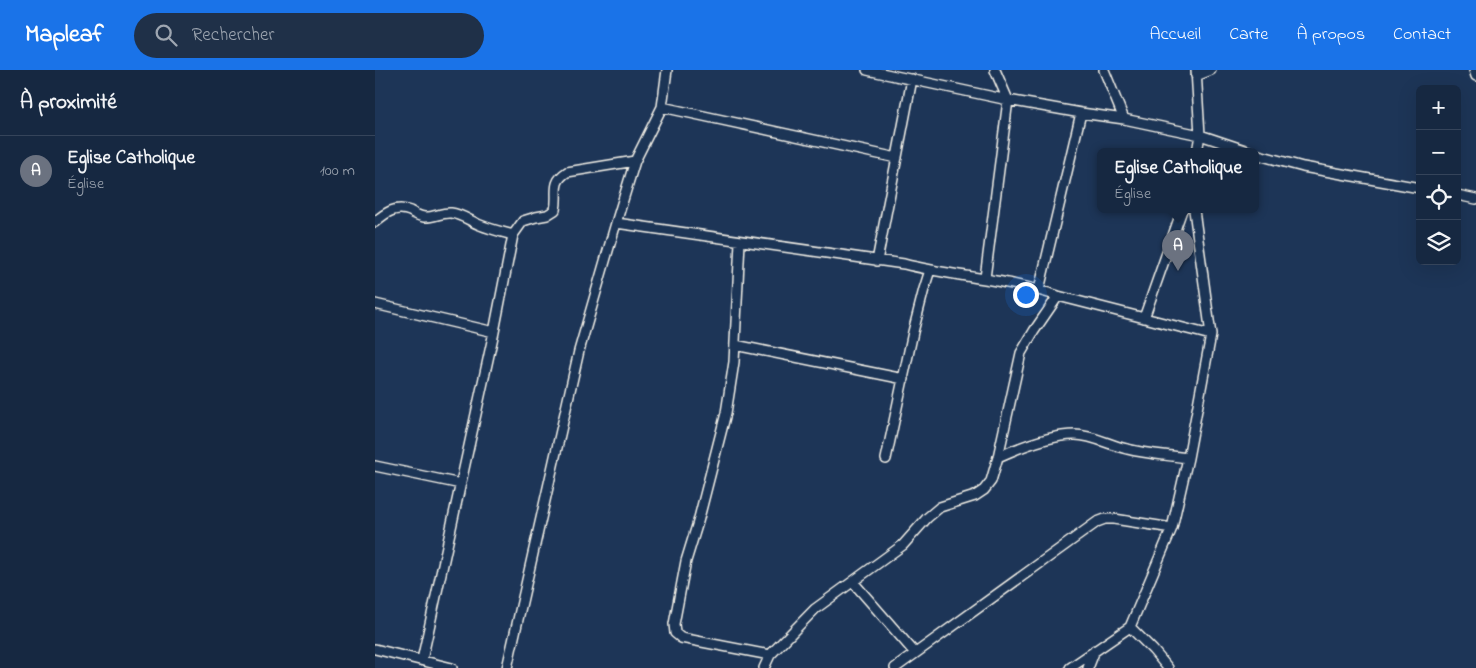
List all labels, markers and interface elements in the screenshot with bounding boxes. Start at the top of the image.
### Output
search box [134,13,484,58]
text: Mapleaf [25,18,104,53]
icon: search [152,21,180,49]
text: Rechercher [192,22,275,49]
text: Accueil [1149,22,1201,48]
text: Carte [1229,22,1268,48]
text: À propos [1296,22,1365,48]
text: Contact [1393,22,1451,48]
map controls [1416,85,1461,265]
button: + [1416,85,1461,130]
text: À proximité [20,88,117,118]
button: − [1416,130,1461,175]
text: Eglise Catholique [67,145,195,172]
popup [1097,148,1259,213]
text: Eglise Catholique [1114,155,1242,182]
text: A [31,159,41,183]
text: 100 m [320,159,355,183]
text: Église [67,172,104,196]
button: locate [1416,175,1461,220]
text: Église [1114,182,1151,206]
button: layers [1416,220,1461,265]
pin: A [1162,230,1194,271]
your location [1013,282,1039,308]

